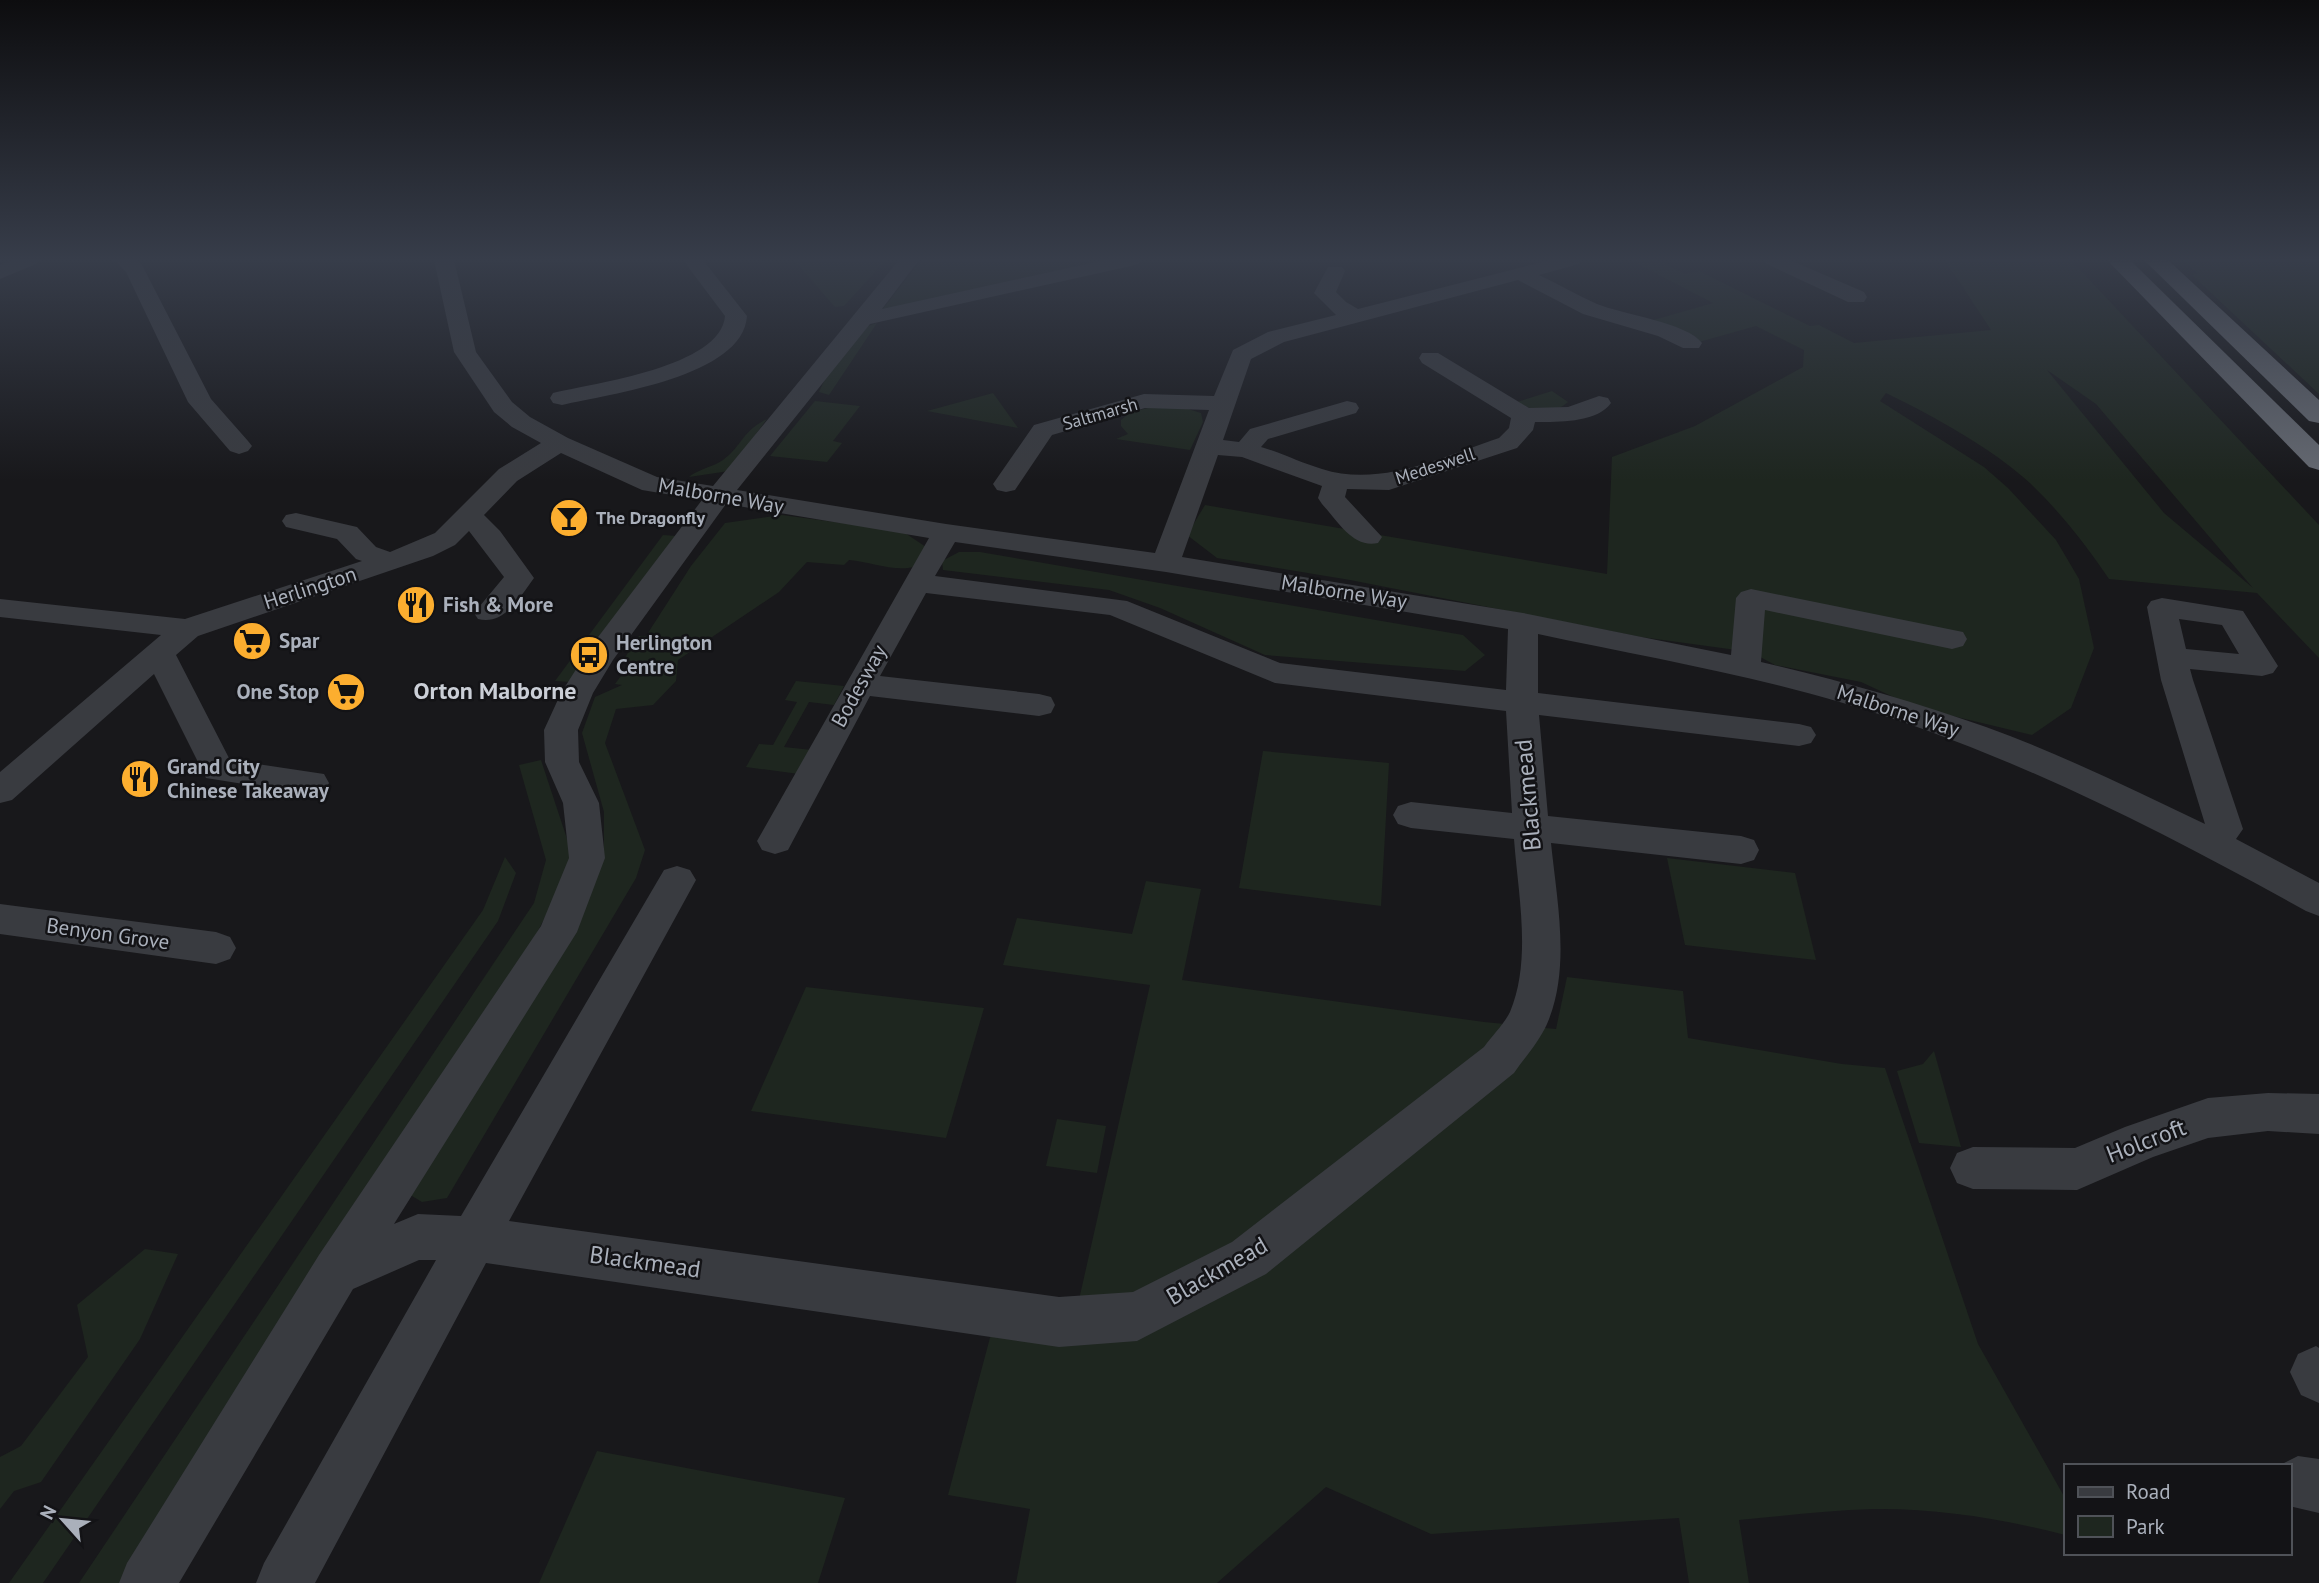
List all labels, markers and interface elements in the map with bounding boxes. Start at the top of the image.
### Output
street label: Saltmarsh [1060,392,1140,435]
street label: Medeswell [1392,442,1478,489]
street label: Malborne Way [656,471,786,520]
bar icon: The Dragonfly [548,497,590,539]
place label: The Dragonfly [596,506,705,529]
street label: Herlington [260,560,360,615]
street label: Malborne Way [1279,568,1409,615]
restaurant icon: Fish & More [395,584,437,626]
place label: Fish & More [443,591,553,618]
supermarket icon: Spar [231,620,273,662]
place label: Spar [279,627,320,654]
place label: Herlington Centre [616,629,712,680]
bus stop icon: Herlington Centre [568,634,610,676]
street label: Bodesway [825,640,892,732]
supermarket icon: One Stop [325,671,367,713]
district label: Orton Malborne [413,675,577,706]
place label: One Stop [237,678,319,705]
street label: Malborne Way [1834,678,1963,743]
street label: Blackmead [1507,738,1548,852]
place label: Grand City Chinese Takeaway [167,753,330,804]
restaurant icon: Grand City Chinese Takeaway [119,758,161,800]
street label: Benyon Grove [45,912,171,955]
street label: Holcroft [2102,1111,2190,1170]
street label: Blackmead [1161,1229,1273,1312]
street label: Blackmead [588,1238,703,1285]
legend [2064,1464,2291,1555]
text: Road [2126,1478,2170,1505]
north arrow [28,1485,98,1555]
text: N [34,1501,61,1523]
text: Park [2126,1513,2165,1540]

